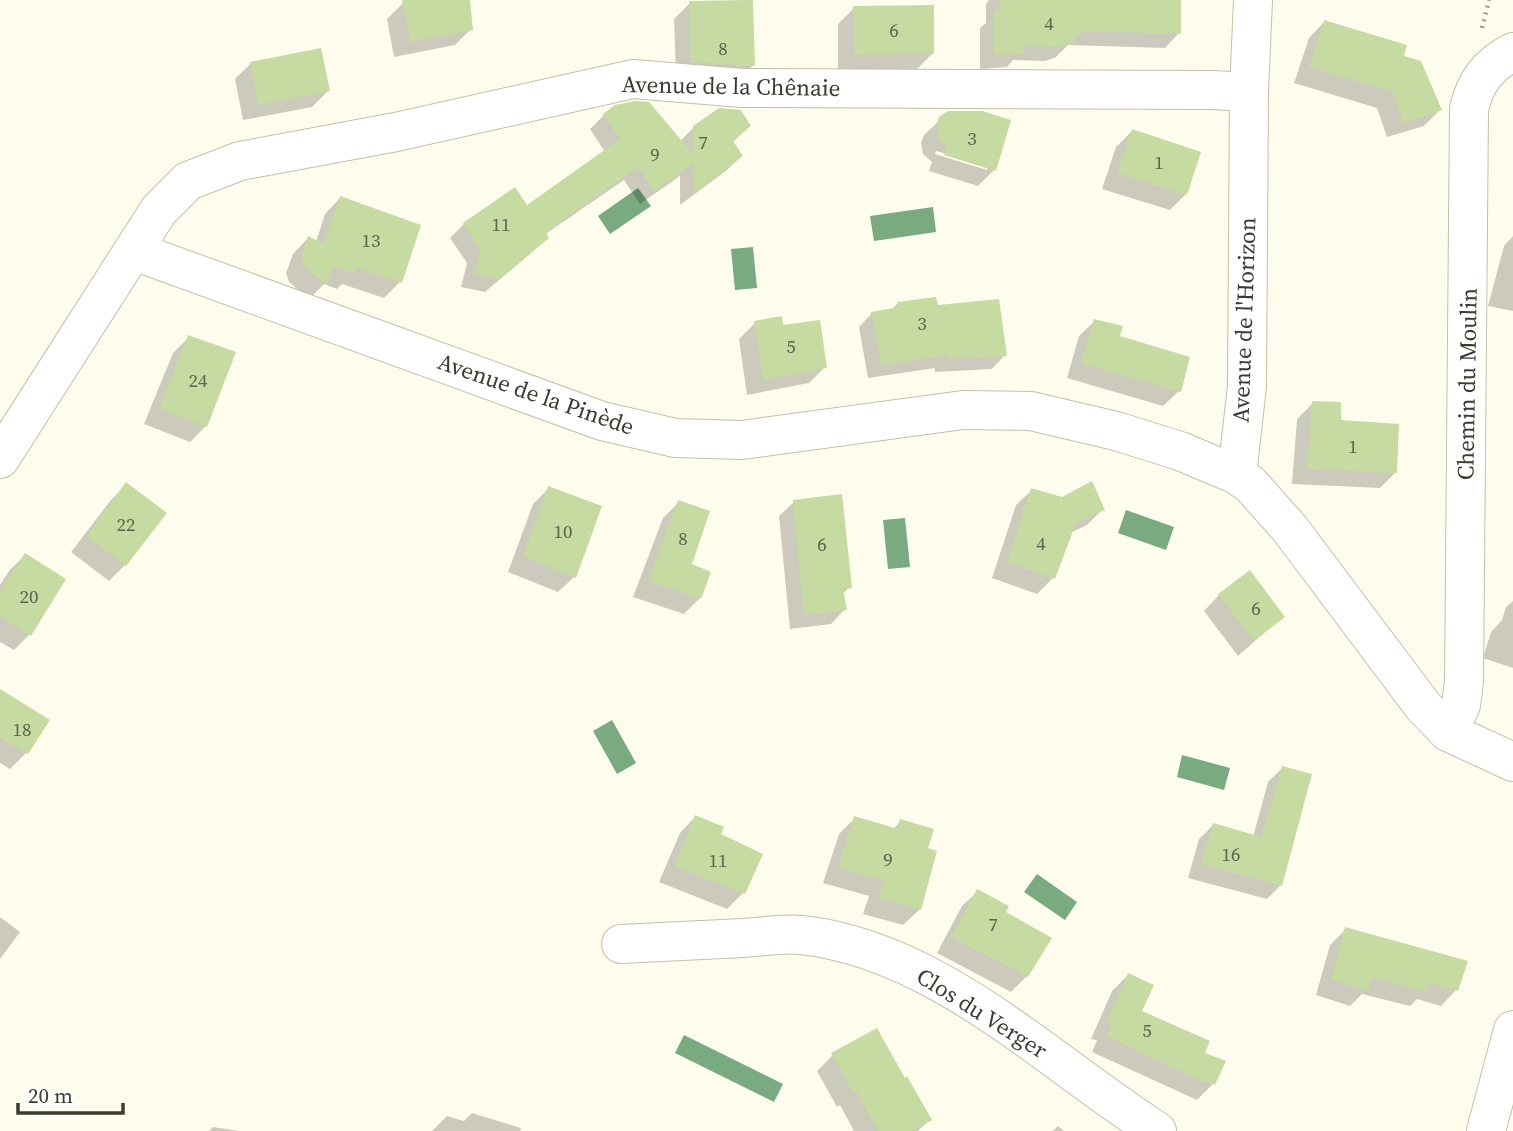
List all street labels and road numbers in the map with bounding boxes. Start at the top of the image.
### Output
street label: Avenue de la Chênaie [621,68,841,104]
street label: Avenue de l'Horizon [1224,217,1264,423]
street label: Chemin du Moulin [1449,288,1485,480]
street label: Avenue de la Pinède [434,345,638,443]
street label: Clos du Verger [911,960,1054,1066]

